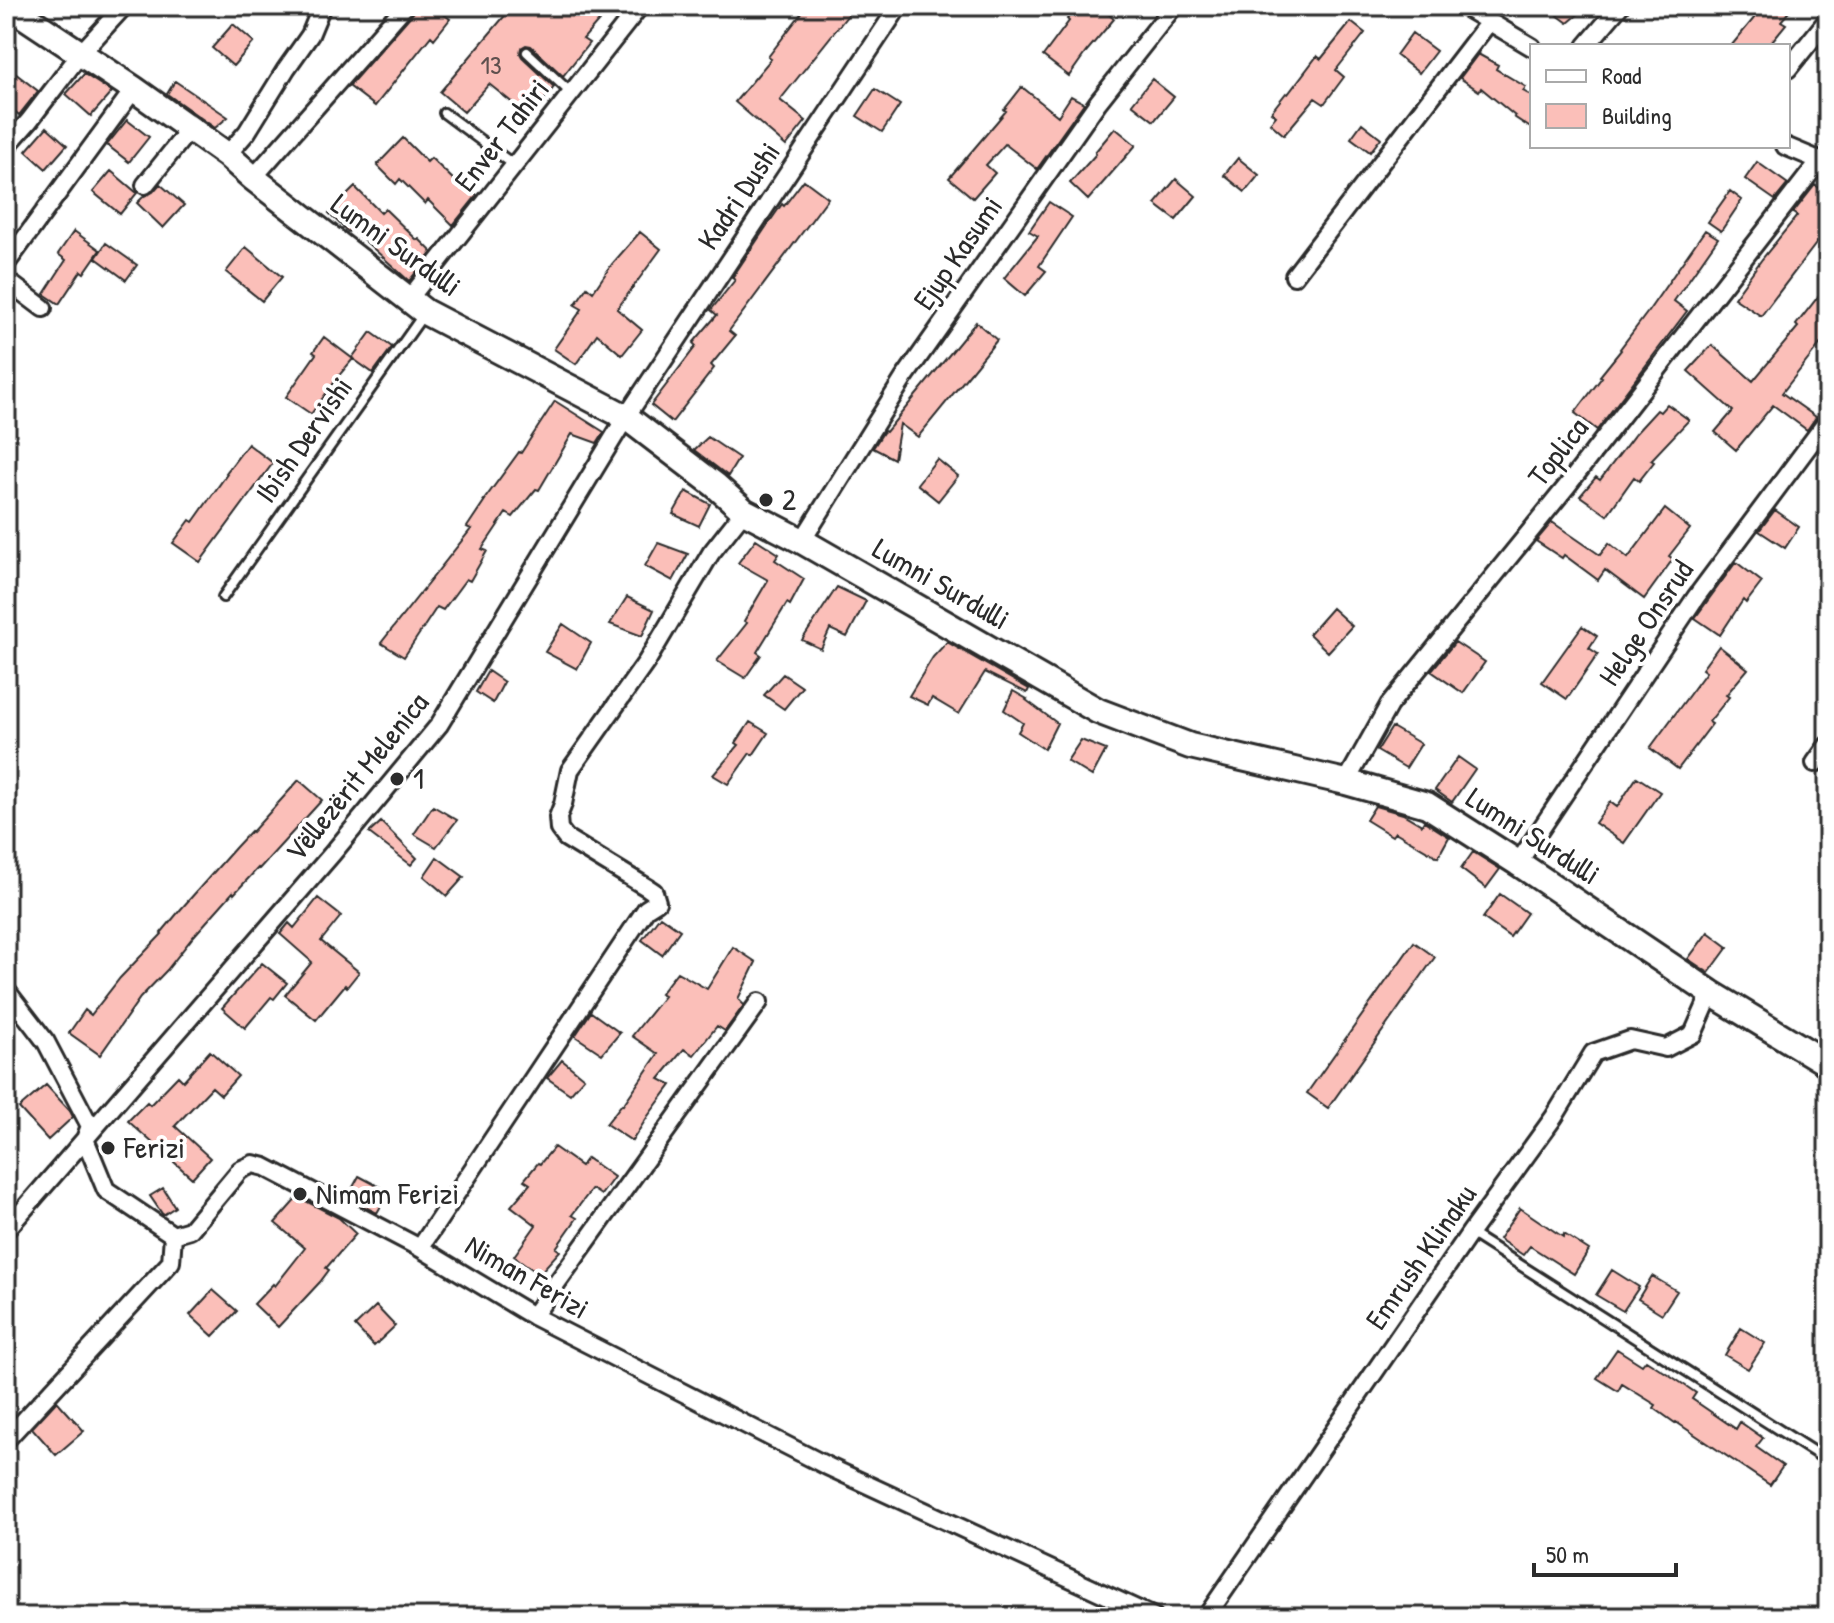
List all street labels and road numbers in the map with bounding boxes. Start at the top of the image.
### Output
street label: Enver Tahiri [445,70,558,199]
street label: Kadri Dushi [688,134,789,257]
street label: Lumni Surdulli [324,184,470,305]
street label: Ejup Kasumi [903,188,1011,317]
street label: Ibish Dervishi [245,369,361,510]
street label: Toplica [1518,409,1597,494]
street label: Lumni Surdulli [866,528,1017,638]
street label: Helge Onsrud [1589,552,1702,693]
street label: Vëllezërit Melenica [275,683,437,870]
street label: Lumni Surdulli [1459,777,1608,893]
street label: Emrush Klinaku [1355,1176,1485,1337]
street label: Niman Ferizi [458,1225,597,1328]

